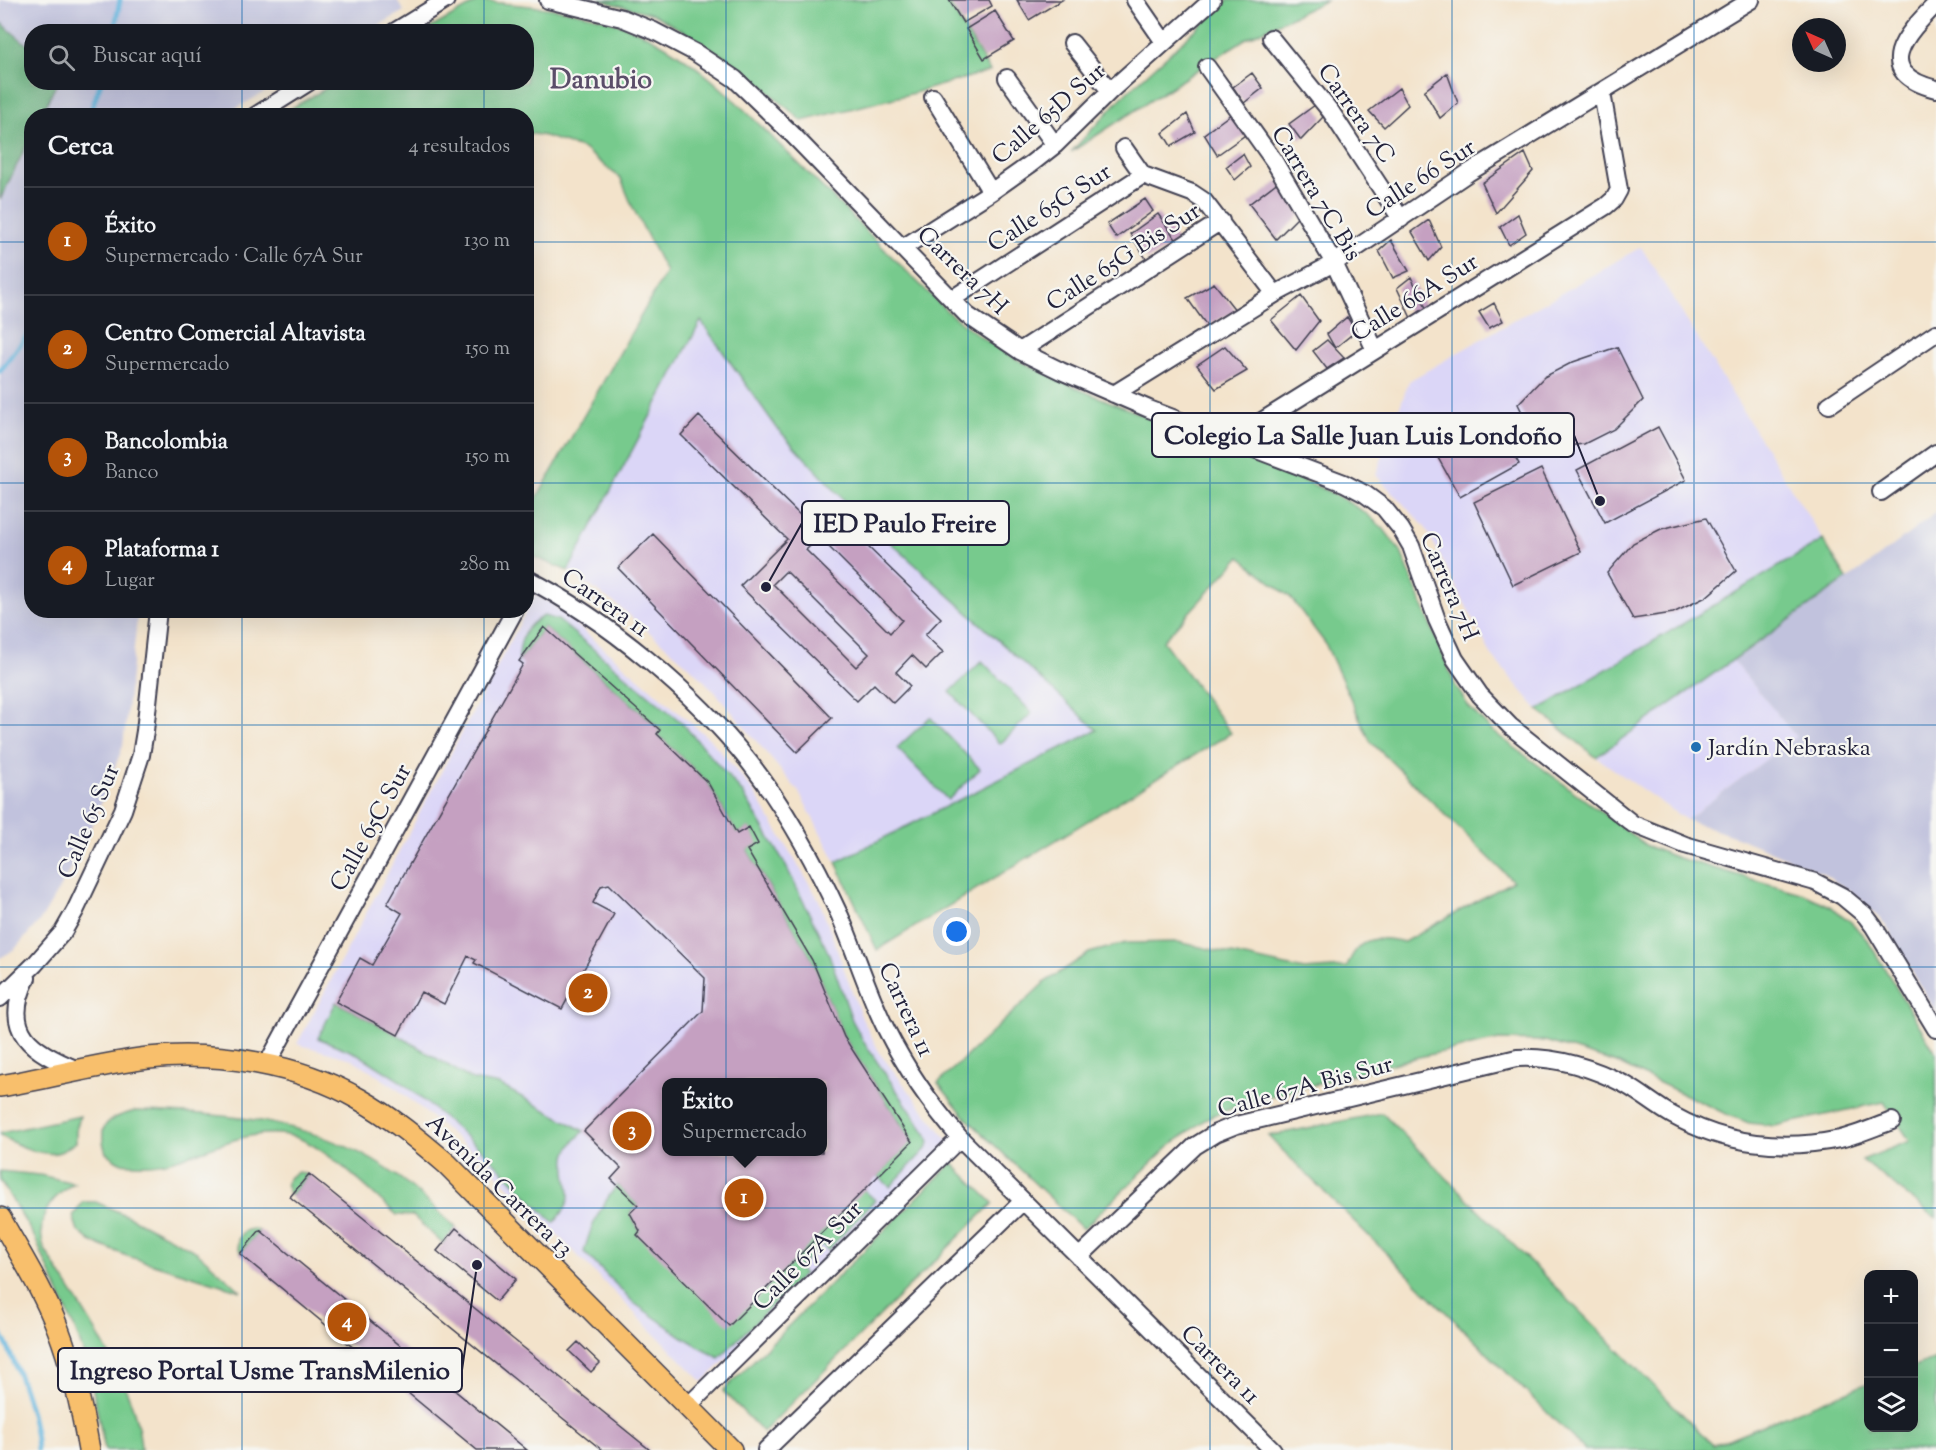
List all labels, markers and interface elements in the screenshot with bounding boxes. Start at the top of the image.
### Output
north arrow [1792,18,1846,72]
search box [24,24,534,90]
icon: search [45,41,78,74]
text: Buscar aquí [93,41,202,73]
street label: Calle 65D Sur [985,55,1114,174]
street label: Carrera 7C [1308,57,1402,171]
district label: Danubio [550,62,652,101]
street label: Carrera 7C Bis [1262,120,1369,268]
text: Cerca [48,129,114,166]
street label: Calle 66 Sur [1359,131,1483,228]
text: 4 resultados [408,133,510,162]
street label: Calle 65G Sur [981,156,1119,261]
street label: Calle 65G Bis Sur [1040,195,1208,320]
text: Éxito [105,211,156,243]
street label: Carrera 7H [908,219,1015,324]
text: 1 [64,227,71,256]
text: 130 m [464,227,510,256]
text: Supermercado · Calle 67A Sur [105,243,363,272]
street label: Calle 66A Sur [1345,246,1485,351]
text: Centro Comercial Altavista [105,319,366,351]
text: 2 [63,335,72,364]
text: 150 m [465,335,510,364]
text: Supermercado [105,351,230,380]
callout: Colegio La Salle Juan Luis Londoño [1152,413,1574,457]
text: Colegio La Salle Juan Luis Londoño [1164,419,1562,456]
text: Bancolombia [105,427,228,459]
text: 3 [63,443,72,472]
text: 150 m [465,443,510,472]
text: Banco [105,459,158,488]
callout: IED Paulo Freire [802,501,1009,545]
text: IED Paulo Freire [813,507,997,544]
street label: Carrera 7H [1410,527,1486,646]
text: Plataforma 1 [105,535,219,567]
text: 4 [62,551,73,580]
text: 280 m [459,551,510,580]
street label: Carrera 11 [554,561,656,646]
text: Lugar [105,567,155,596]
place label: Jardín Nebraska [1706,732,1871,766]
marker: Jardín Nebraska [1689,740,1703,754]
street label: Calle 65C Sur [323,758,421,898]
street label: Calle 65 Sur [50,759,129,885]
your location [942,917,971,946]
street label: Carrera 11 [869,957,942,1063]
pin: 2 [568,970,608,1016]
street label: Calle 67A Bis Sur [1214,1048,1397,1128]
popup [662,1078,827,1156]
text: Éxito [682,1087,733,1119]
street label: Avenida Carrera 13 [417,1107,580,1266]
pin: 3 [612,1108,652,1154]
text: Supermercado [682,1119,807,1148]
pin: 1 [724,1176,764,1220]
street label: Calle 67A Sur [746,1194,871,1319]
map controls [1864,1270,1918,1432]
button: + [1864,1270,1918,1324]
pin: 4 [328,1300,366,1344]
street label: Carrera 11 [1172,1318,1267,1413]
button: − [1864,1324,1918,1378]
callout: Ingreso Portal Usme TransMilenio [58,1348,462,1392]
text: Ingreso Portal Usme TransMilenio [70,1354,450,1391]
button: layers [1864,1378,1918,1432]

